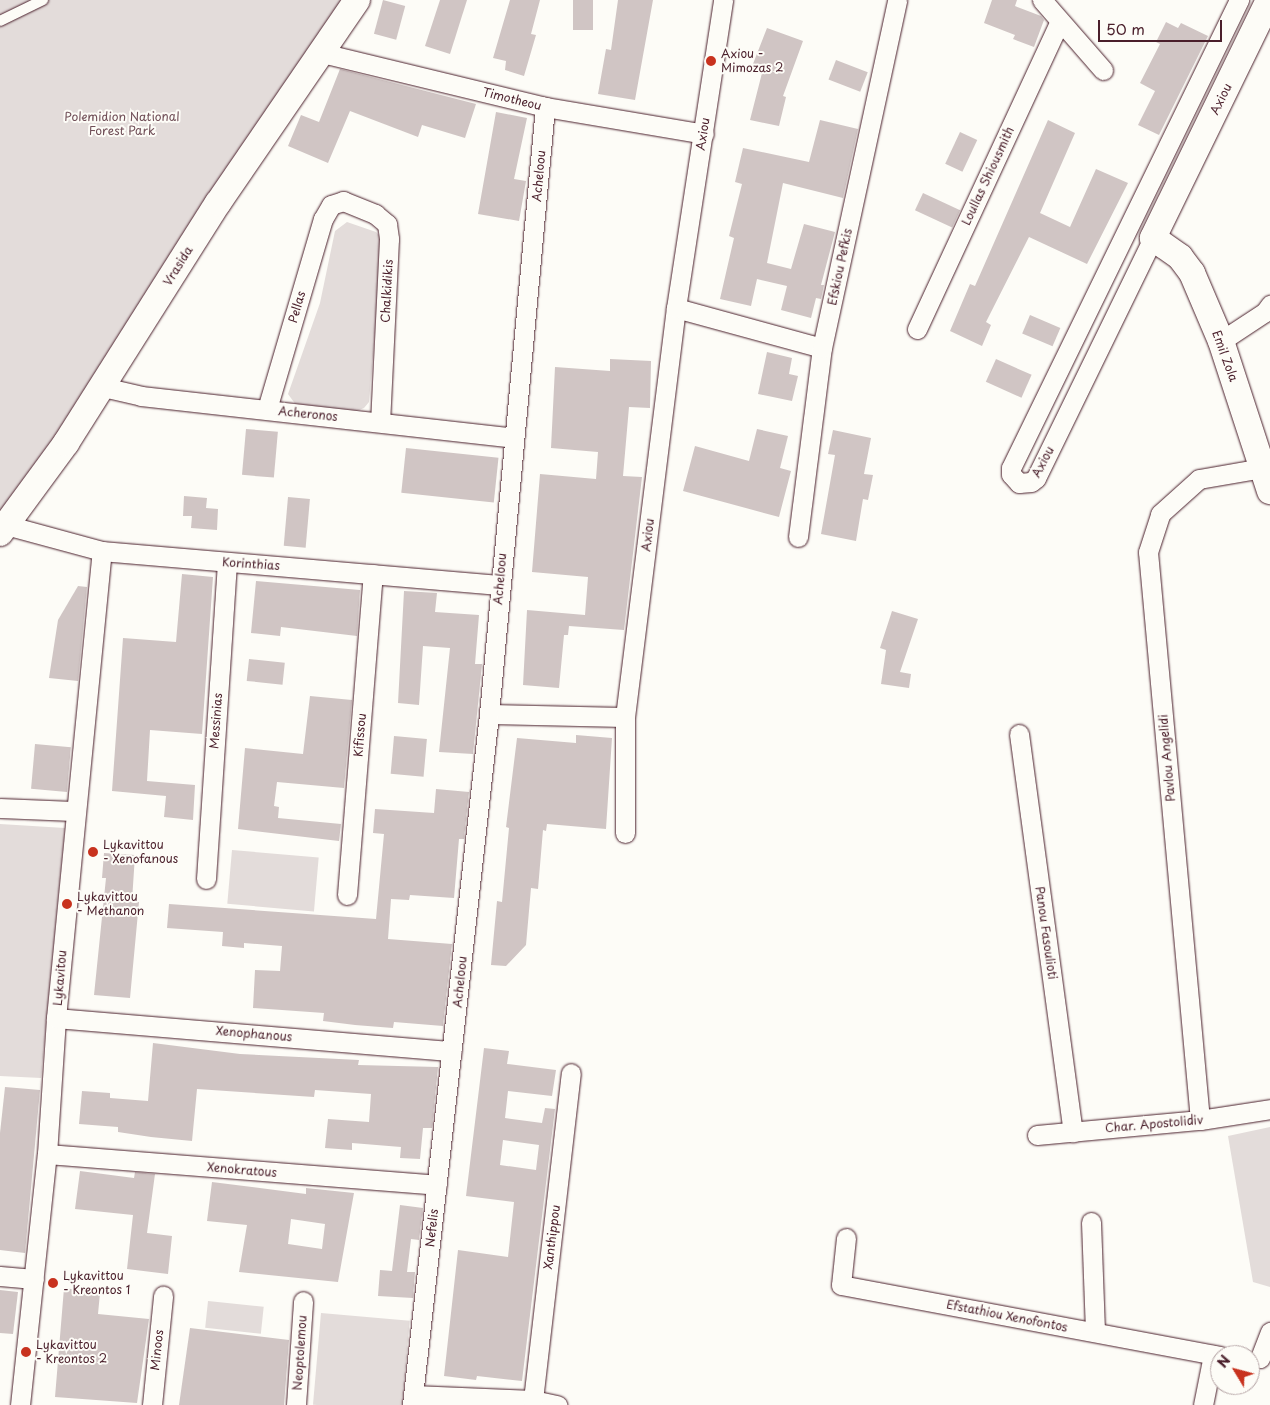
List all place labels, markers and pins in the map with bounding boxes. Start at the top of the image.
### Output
place label: Axiou - Mimozas 2 [721,47,784,75]
marker: Axiou - Mimozas 2 [705,55,717,67]
place label: Lykavittou - Xenofanous [103,838,178,866]
marker: Lykavittou - Xenofanous [87,846,99,858]
place label: Lykavittou - Methanon [77,890,145,918]
marker: Lykavittou - Methanon [61,898,73,910]
place label: Lykavittou - Kreontos 1 [63,1269,132,1297]
marker: Lykavittou - Kreontos 1 [47,1277,59,1289]
place label: Lykavittou - Kreontos 2 [36,1338,108,1366]
marker: Lykavittou - Kreontos 2 [20,1346,32,1358]

